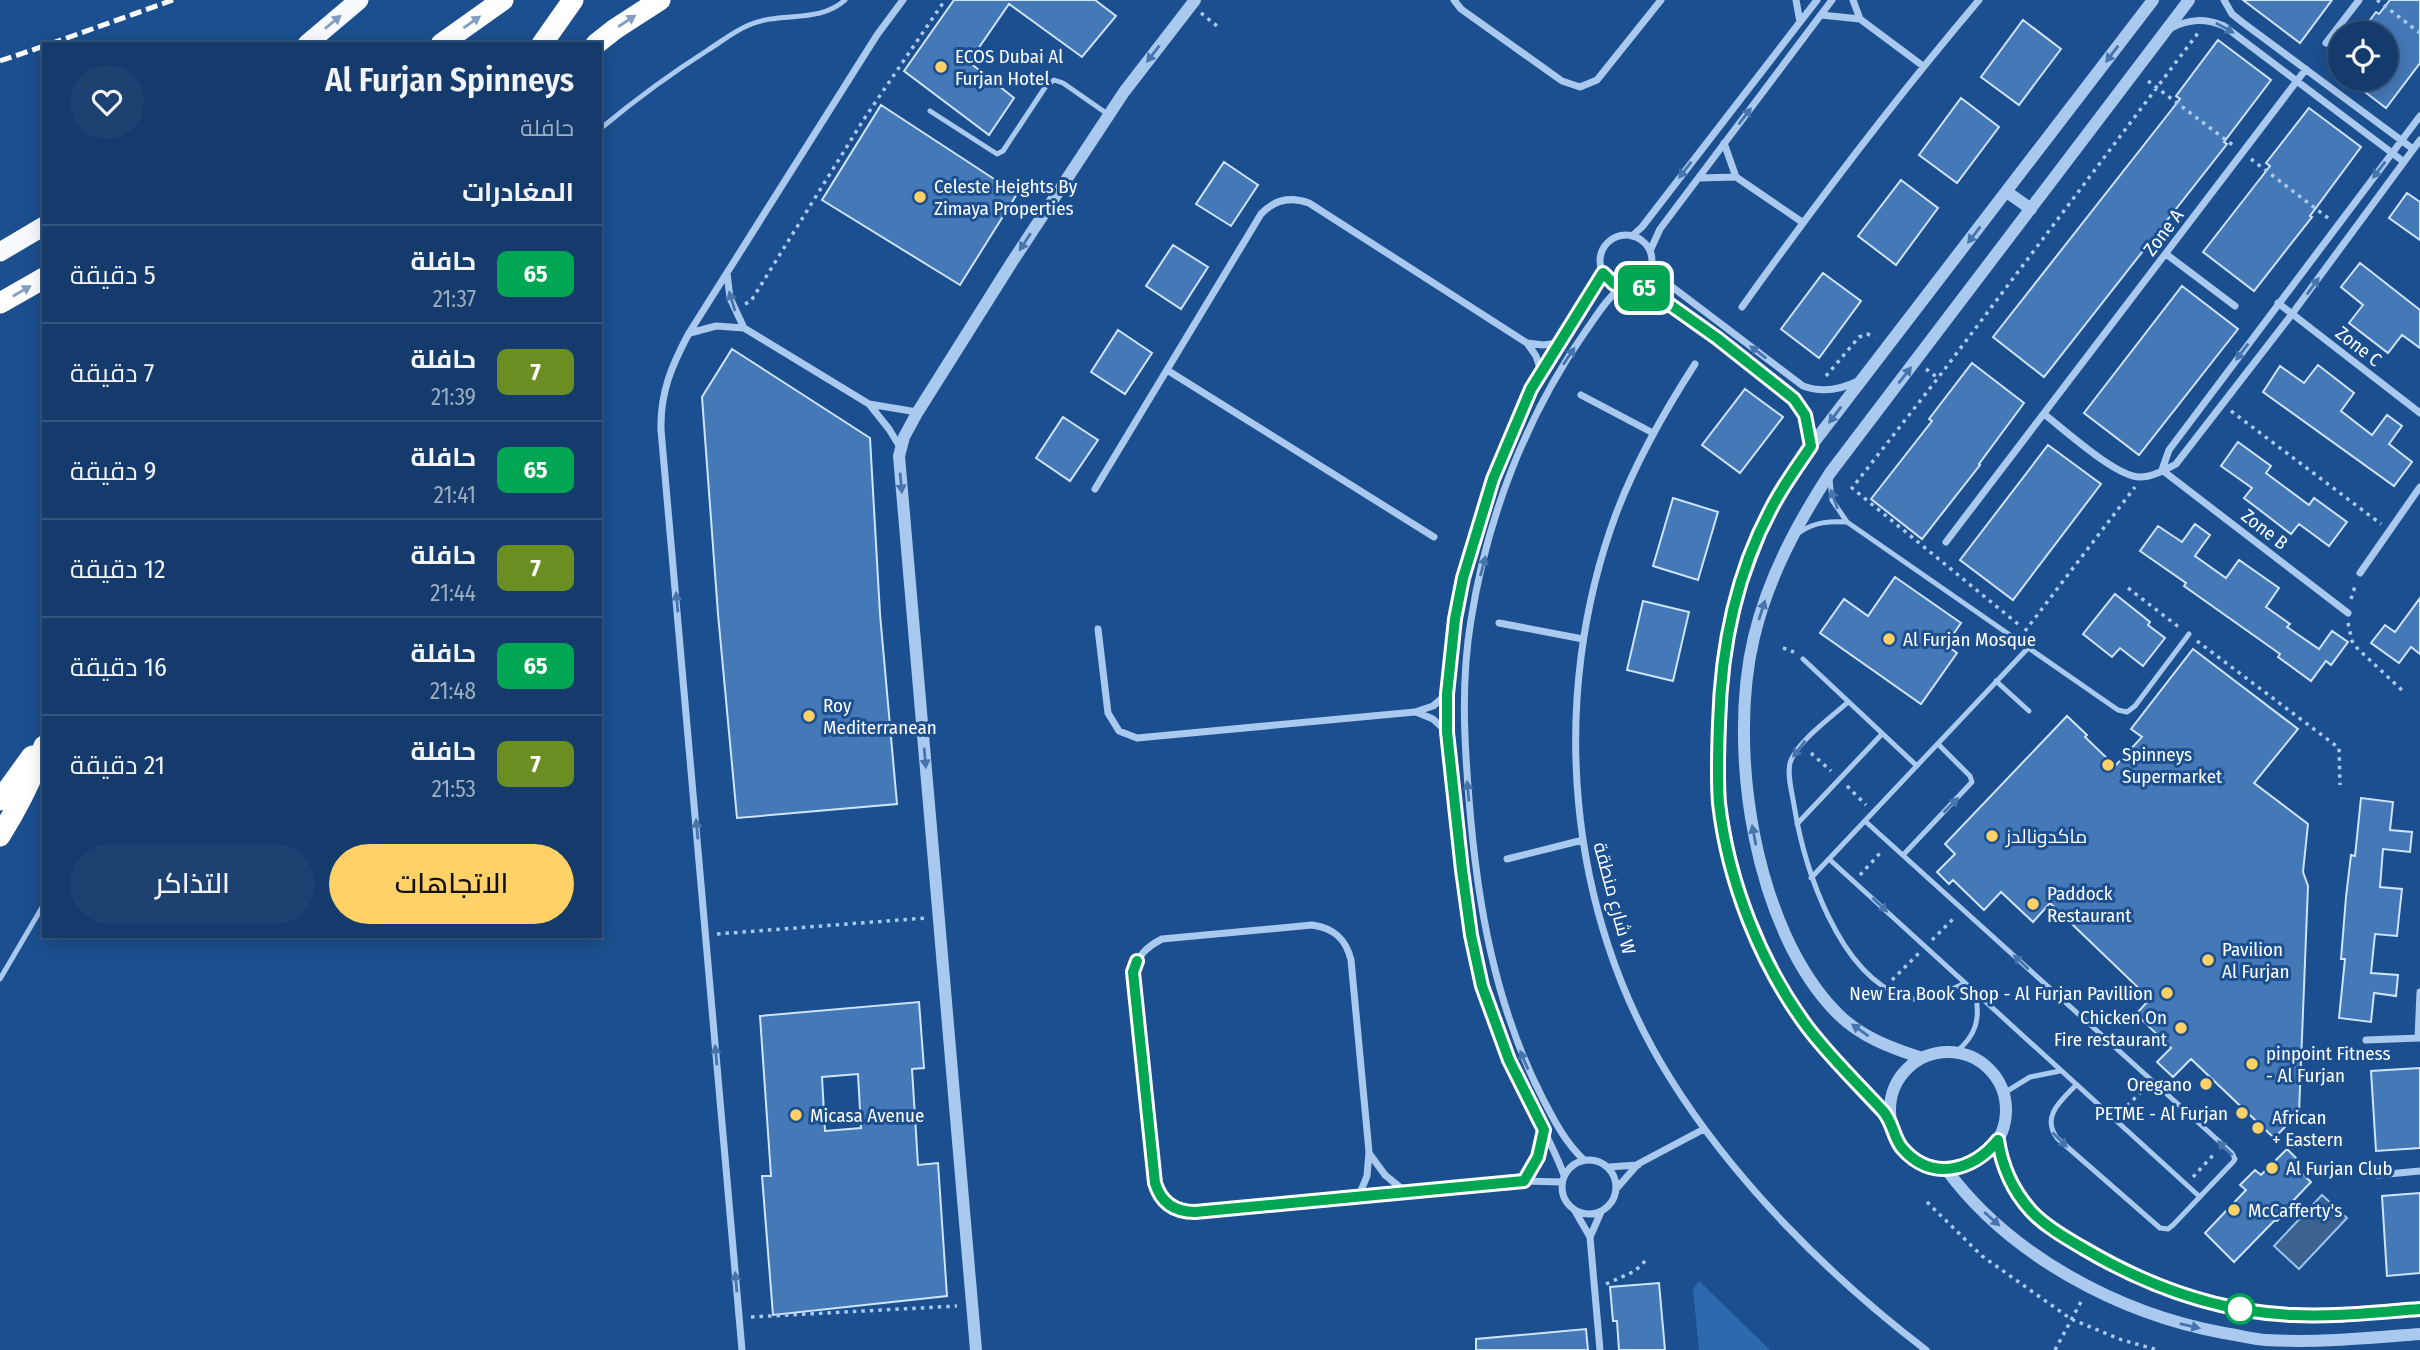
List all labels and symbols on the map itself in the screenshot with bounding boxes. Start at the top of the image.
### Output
one-way arrow [618,14,637,27]
one-way arrow [325,15,342,30]
one-way arrow [463,16,482,29]
one-way arrow [2215,22,2235,34]
place label: ECOS Dubai Al Furjan Hotel [955,45,1063,90]
one-way arrow [1147,45,1161,63]
one-way arrow [2105,45,2120,63]
marker: ECOS Dubai Al Furjan Hotel [933,59,949,75]
one-way arrow [1738,107,1753,125]
one-way arrow [1678,161,1693,179]
one-way arrow [2372,161,2386,179]
place label: Celeste Heights By Zimaya Properties [934,175,1078,220]
marker: Celeste Heights By Zimaya Properties [912,189,928,205]
street label: Zone A [2138,204,2188,260]
one-way arrow [1967,226,1981,244]
one-way arrow [1019,232,1032,251]
line badge: 65 [1612,265,1676,311]
one-way arrow [2306,276,2320,295]
one-way arrow [12,284,31,297]
one-way arrow [726,290,737,311]
street label: Zone C [2331,321,2387,372]
one-way arrow [2235,343,2249,361]
one-way arrow [1750,345,1768,360]
one-way arrow [1562,347,1576,365]
one-way arrow [1898,367,1913,385]
one-way arrow [1828,406,1842,424]
one-way arrow [896,472,907,494]
one-way arrow [1828,489,1839,510]
street label: Zone B [2237,504,2293,555]
one-way arrow [1478,554,1489,576]
one-way arrow [671,591,682,613]
one-way arrow [1757,599,1768,620]
place label: Al Furjan Mosque [1903,628,2036,651]
marker: Al Furjan Mosque [1881,631,1897,647]
place label: Roy Mediterranean [823,694,937,739]
marker: Roy Mediterranean [801,708,817,724]
one-way arrow [1793,740,1807,758]
place label: Spinneys Supermarket [2122,743,2223,788]
one-way arrow [920,747,931,769]
marker: Spinneys Supermarket [2100,757,2116,773]
one-way arrow [1462,780,1473,802]
one-way arrow [1943,797,1960,814]
one-way arrow [691,818,702,840]
one-way arrow [1749,824,1760,846]
place label: ماكدونالدز [2005,825,2087,848]
marker: ماكدونالدز [1984,828,2000,844]
street label: شارع منطقة W [1587,840,1641,957]
place label: Paddock Restaurant [2047,882,2132,927]
one-way arrow [1871,896,1888,912]
marker: Paddock Restaurant [2025,896,2041,912]
place label: Pavilion Al Furjan [2222,938,2290,983]
marker: Pavilion Al Furjan [2200,952,2216,968]
one-way arrow [2012,954,2030,970]
place label: New Era Book Shop - Al Furjan Pavillion [1849,982,2153,1005]
marker: New Era Book Shop - Al Furjan Pavillion [2159,985,2175,1001]
place label: Chicken On Fire restaurant [2054,1006,2168,1051]
marker: Chicken On Fire restaurant [2173,1020,2189,1036]
one-way arrow [1851,1023,1869,1037]
place label: pinpoint Fitness - Al Furjan [2266,1042,2391,1087]
one-way arrow [710,1044,721,1066]
one-way arrow [1519,1050,1530,1071]
marker: pinpoint Fitness - Al Furjan [2244,1056,2260,1072]
place label: Oregano [2127,1073,2192,1096]
marker: Oregano [2198,1076,2214,1092]
place label: PETME - Al Furjan [2095,1102,2228,1125]
place label: Micasa Avenue [810,1104,924,1127]
marker: PETME - Al Furjan [2234,1105,2250,1121]
place label: African + Eastern [2272,1106,2343,1151]
marker: Micasa Avenue [788,1107,804,1123]
marker: African + Eastern [2250,1120,2266,1136]
one-way arrow [2052,1131,2068,1148]
one-way arrow [2217,1140,2234,1157]
place label: Al Furjan Club [2286,1157,2393,1180]
marker: Al Furjan Club [2264,1160,2280,1176]
place label: McCafferty's [2248,1199,2342,1222]
marker: McCafferty's [2226,1202,2242,1218]
one-way arrow [1983,1211,2001,1227]
one-way arrow [730,1271,741,1293]
unlabelled marker [2225,1294,2255,1324]
one-way arrow [2179,1321,2201,1332]

